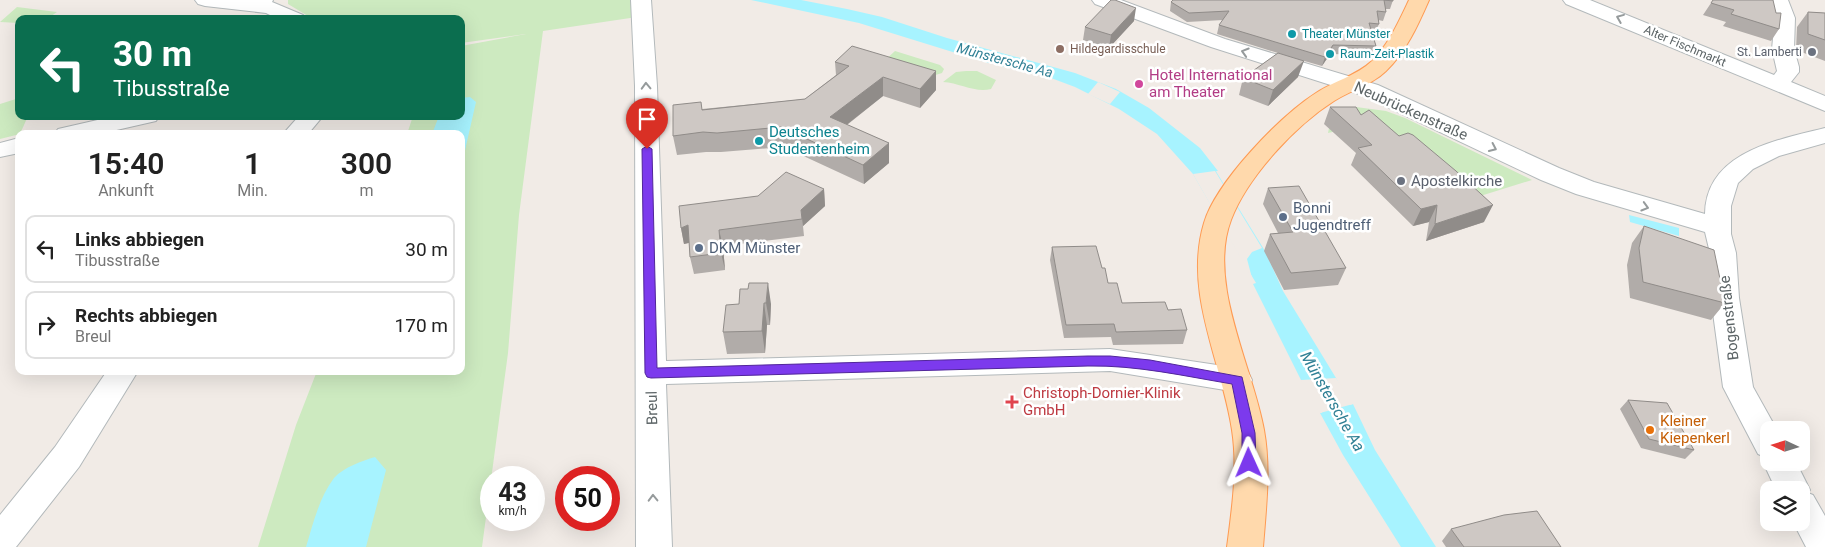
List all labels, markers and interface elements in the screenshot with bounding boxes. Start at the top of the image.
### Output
one-way arrow [1616,14,1625,24]
street label: Alter Fischmarkt [1642,22,1728,70]
place label: Theater Münster [1302,27,1390,41]
marker: Theater Münster [1286,28,1298,40]
text: 30 m [113,34,192,75]
icon: left [30,35,95,100]
water label: Münstersche Aa [955,40,1055,80]
place label: Hildegardisschule [1070,42,1166,56]
marker: Hildegardisschule [1054,43,1066,55]
place label: St. Lamberti [1737,45,1802,59]
marker: St. Lamberti [1806,46,1818,58]
one-way arrow [1241,47,1249,57]
place label: Raum-Zeit-Plastik [1340,47,1435,61]
marker: Raum-Zeit-Plastik [1324,48,1336,60]
place label: Hotel International am Theater [1149,66,1272,101]
text: Tibusstraße [113,76,230,101]
marker: Hotel International am Theater [1133,78,1145,90]
street label: Neubrückenstraße [1351,78,1471,144]
one-way arrow [641,81,651,89]
pin [626,98,668,149]
icon: arrive [633,105,661,133]
place label: Deutsches Studentenheim [769,123,870,158]
marker: Deutsches Studentenheim [753,135,765,147]
one-way arrow [1488,142,1497,152]
text: 15:40 [88,146,164,181]
text: 1 [244,146,261,181]
text: 300 [341,146,392,181]
place label: Apostelkirche [1411,172,1502,190]
marker: Apostelkirche [1395,175,1407,187]
text: Ankunft [98,181,154,200]
text: Min. [237,181,268,200]
text: m [360,181,374,200]
place label: Bonni Jugendtreff [1293,199,1372,234]
one-way arrow [1640,201,1648,211]
marker: Bonni Jugendtreff [1277,211,1289,223]
text: Links abbiegen [75,228,204,251]
icon: left [32,235,60,263]
text: 30 m [405,238,448,261]
place label: DKM Münster [709,239,800,257]
marker: DKM Münster [693,242,705,254]
text: Tibusstraße [75,251,160,270]
street label: Bogenstraße [1716,275,1742,361]
text: Rechts abbiegen [75,304,217,327]
icon: right [32,311,60,339]
text: 170 m [395,314,448,337]
text: Breul [75,327,111,346]
water label: Münstersche Aa [1296,348,1369,455]
place label: Christoph-Dornier-Klinik GmbH [1023,384,1181,419]
street label: Breul [643,391,661,425]
marker: Christoph-Dornier-Klinik GmbH [1005,395,1019,409]
place label: Kleiner Kiepenkerl [1660,412,1730,447]
north arrow [1760,421,1810,471]
map controls [1760,421,1810,531]
marker: Kleiner Kiepenkerl [1644,424,1656,436]
position arrow [1222,436,1274,488]
speed limit sign: 50 [555,466,620,531]
text: 43 [498,478,527,507]
button: layers [1760,481,1810,531]
one-way arrow [648,494,659,502]
text: km/h [498,504,527,518]

